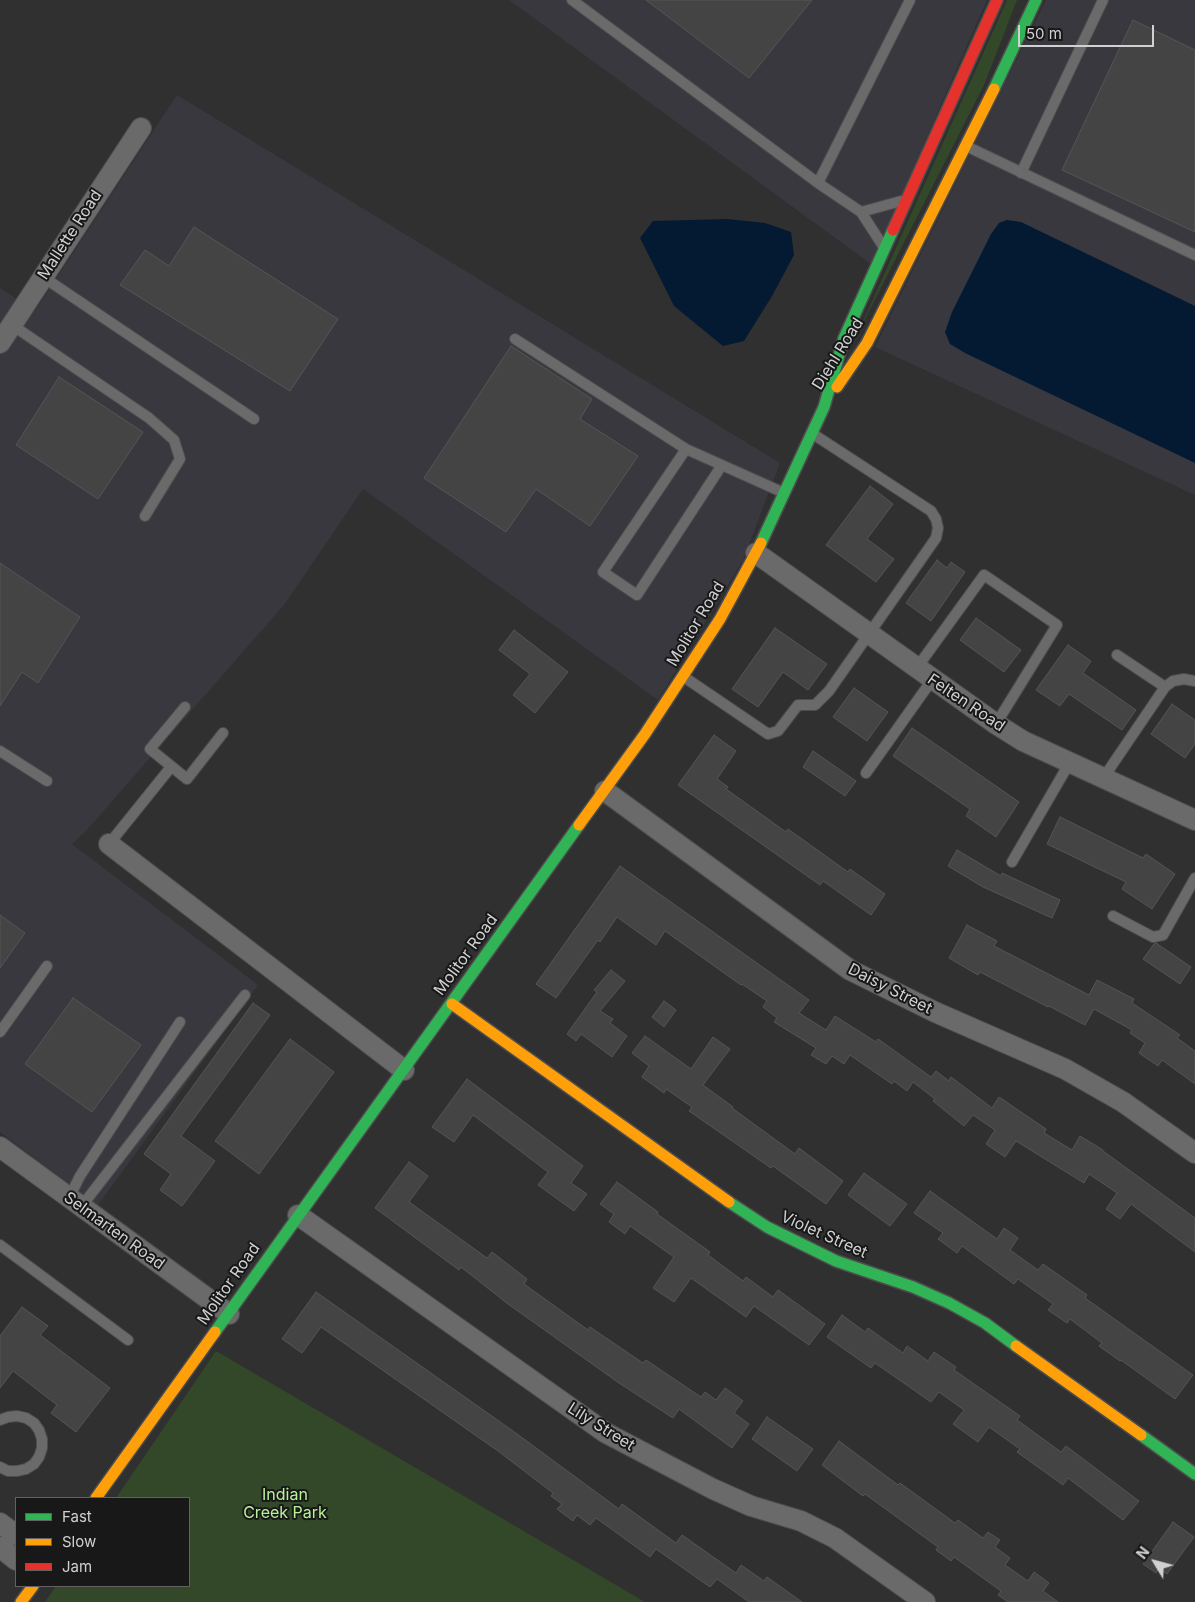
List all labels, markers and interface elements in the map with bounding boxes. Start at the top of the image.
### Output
scale bar [1020,15,1156,47]
text: 50 m [1026,24,1062,43]
street label: Mallette Road [34,187,106,283]
street label: Diehl Road [808,314,868,394]
street label: Molitor Road [663,578,729,670]
street label: Felten Road [924,670,1008,736]
street label: Molitor Road [430,911,502,999]
street label: Daisy Street [845,960,935,1018]
street label: Selmarten Road [60,1188,168,1274]
street label: Violet Street [778,1207,870,1263]
street label: Molitor Road [194,1239,264,1329]
street label: Lily Street [564,1399,638,1455]
park label: Indian Creek Park [243,1485,327,1523]
legend [15,1497,190,1587]
text: Fast [62,1507,92,1526]
text: Slow [62,1532,96,1551]
north arrow [1130,1537,1180,1587]
text: N [1133,1543,1153,1562]
text: Jam [62,1557,92,1576]

